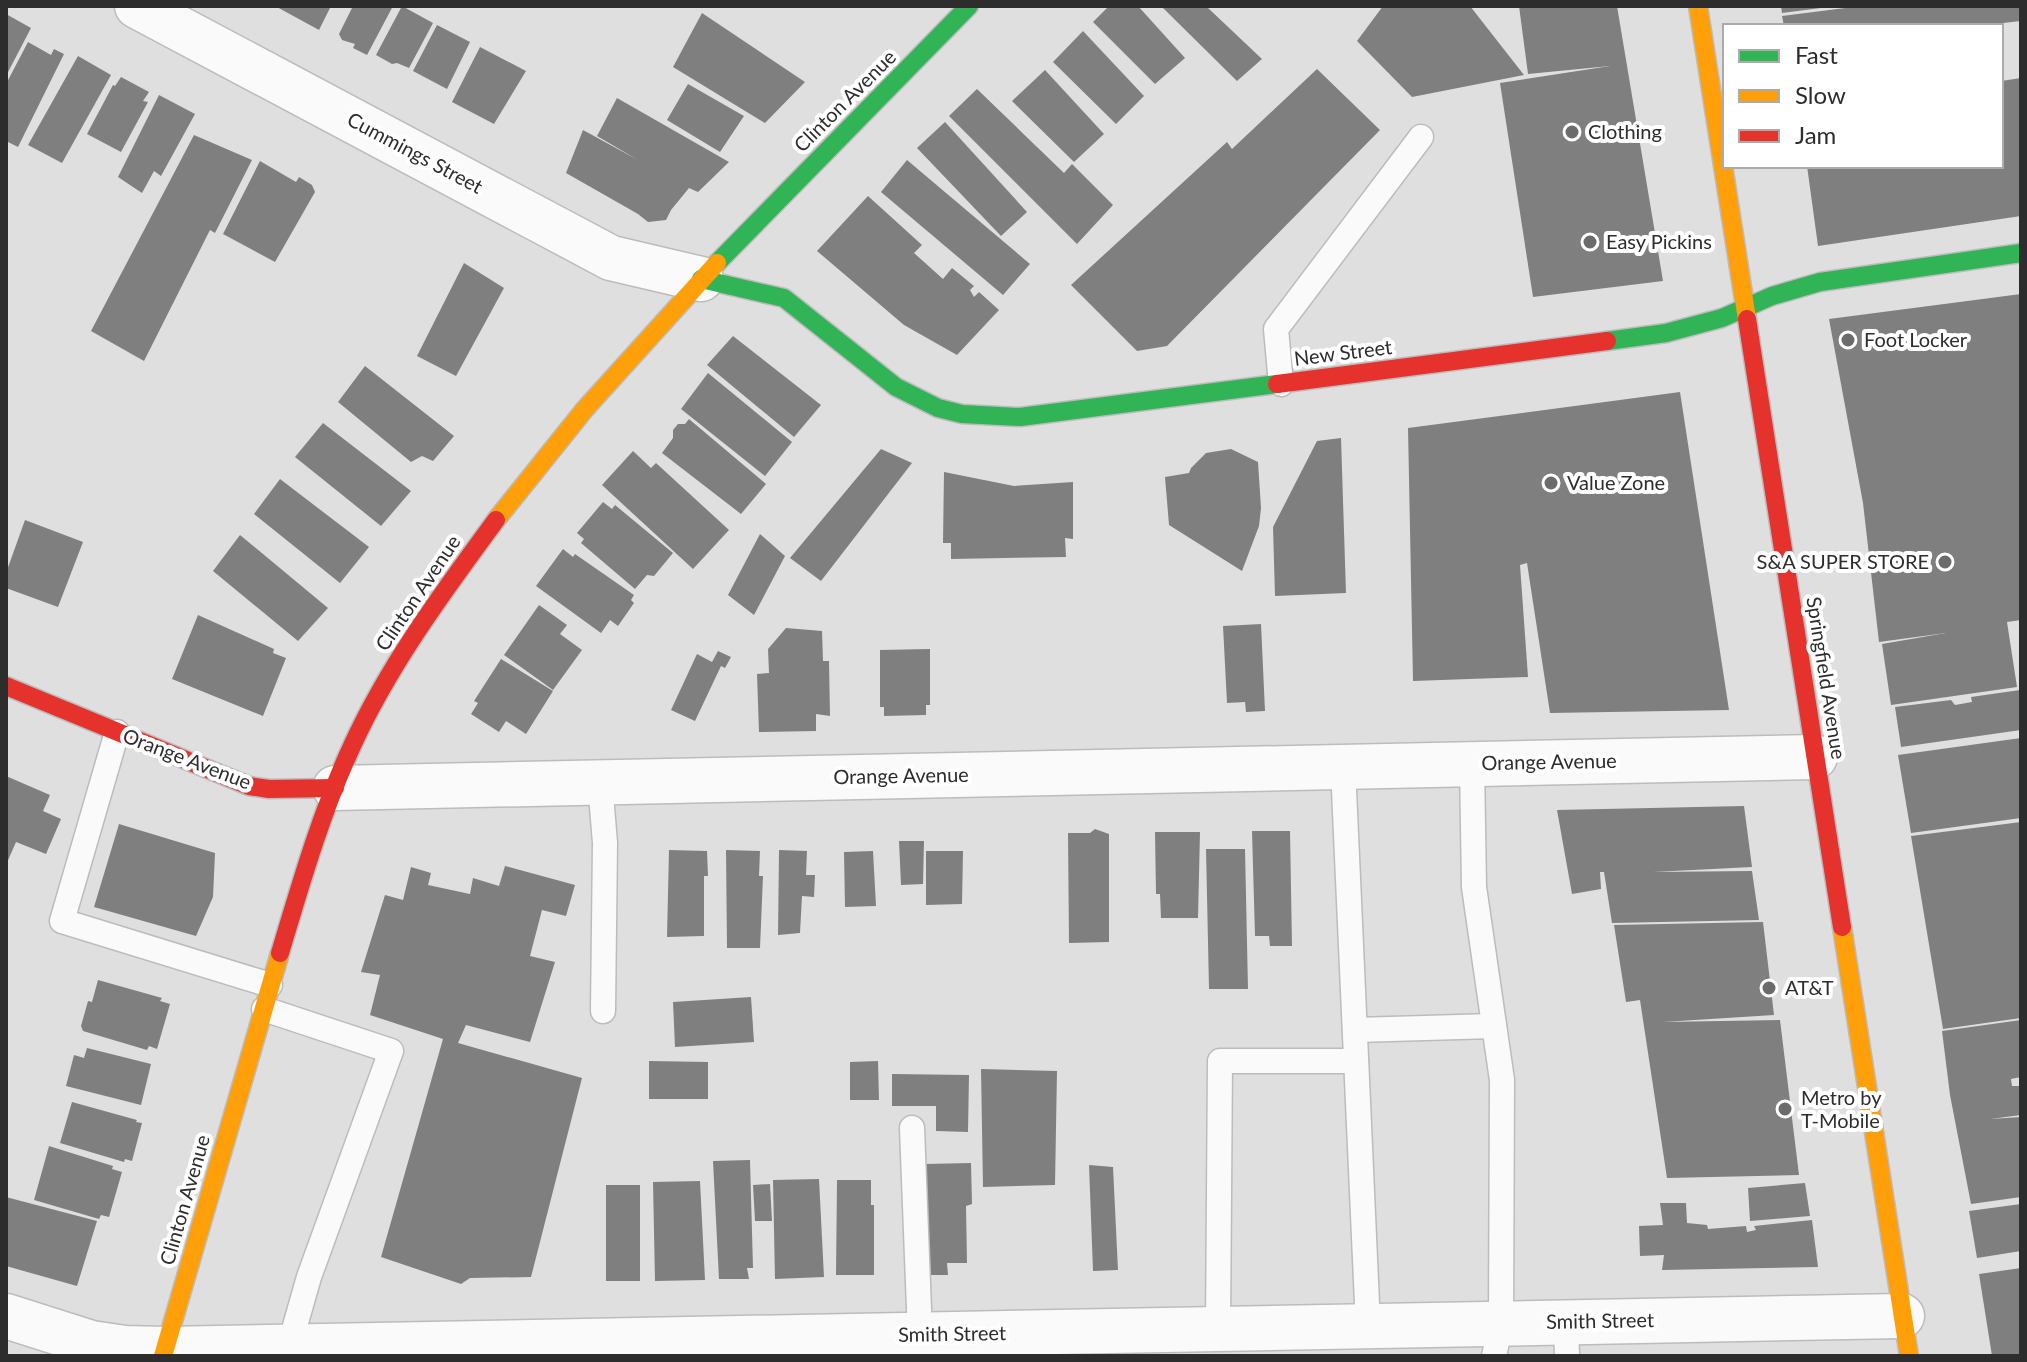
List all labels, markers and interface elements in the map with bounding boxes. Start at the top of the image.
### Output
legend [1723,24,2003,168]
text: Fast [1795,40,1838,69]
street label: Clinton Avenue [788,44,900,156]
text: Slow [1795,80,1846,109]
street label: Cummings Street [344,106,487,198]
place label: Clothing [1588,119,1662,143]
text: Jam [1795,120,1836,149]
marker: Clothing [1563,123,1581,141]
place label: Easy Pickins [1606,229,1712,253]
marker: Easy Pickins [1581,233,1599,251]
place label: Foot Locker [1864,327,1968,351]
marker: Foot Locker [1839,331,1857,349]
street label: New Street [1293,334,1393,370]
place label: Value Zone [1567,470,1665,494]
marker: Value Zone [1542,474,1560,492]
street label: Clinton Avenue [370,530,465,655]
place label: S&A SUPER STORE [1757,549,1929,573]
marker: S&A SUPER STORE [1936,553,1954,571]
street label: Springfield Avenue [1802,595,1852,761]
street label: Orange Avenue [120,723,255,794]
street label: Orange Avenue [1481,748,1617,774]
street label: Orange Avenue [833,762,969,788]
place label: AT&T [1785,975,1834,999]
marker: AT&T [1760,979,1778,997]
place label: Metro by T-Mobile [1801,1085,1882,1132]
marker: Metro by T-Mobile [1776,1100,1794,1118]
street label: Clinton Avenue [154,1132,214,1268]
street label: Smith Street [1546,1307,1654,1333]
street label: Smith Street [898,1320,1006,1346]

